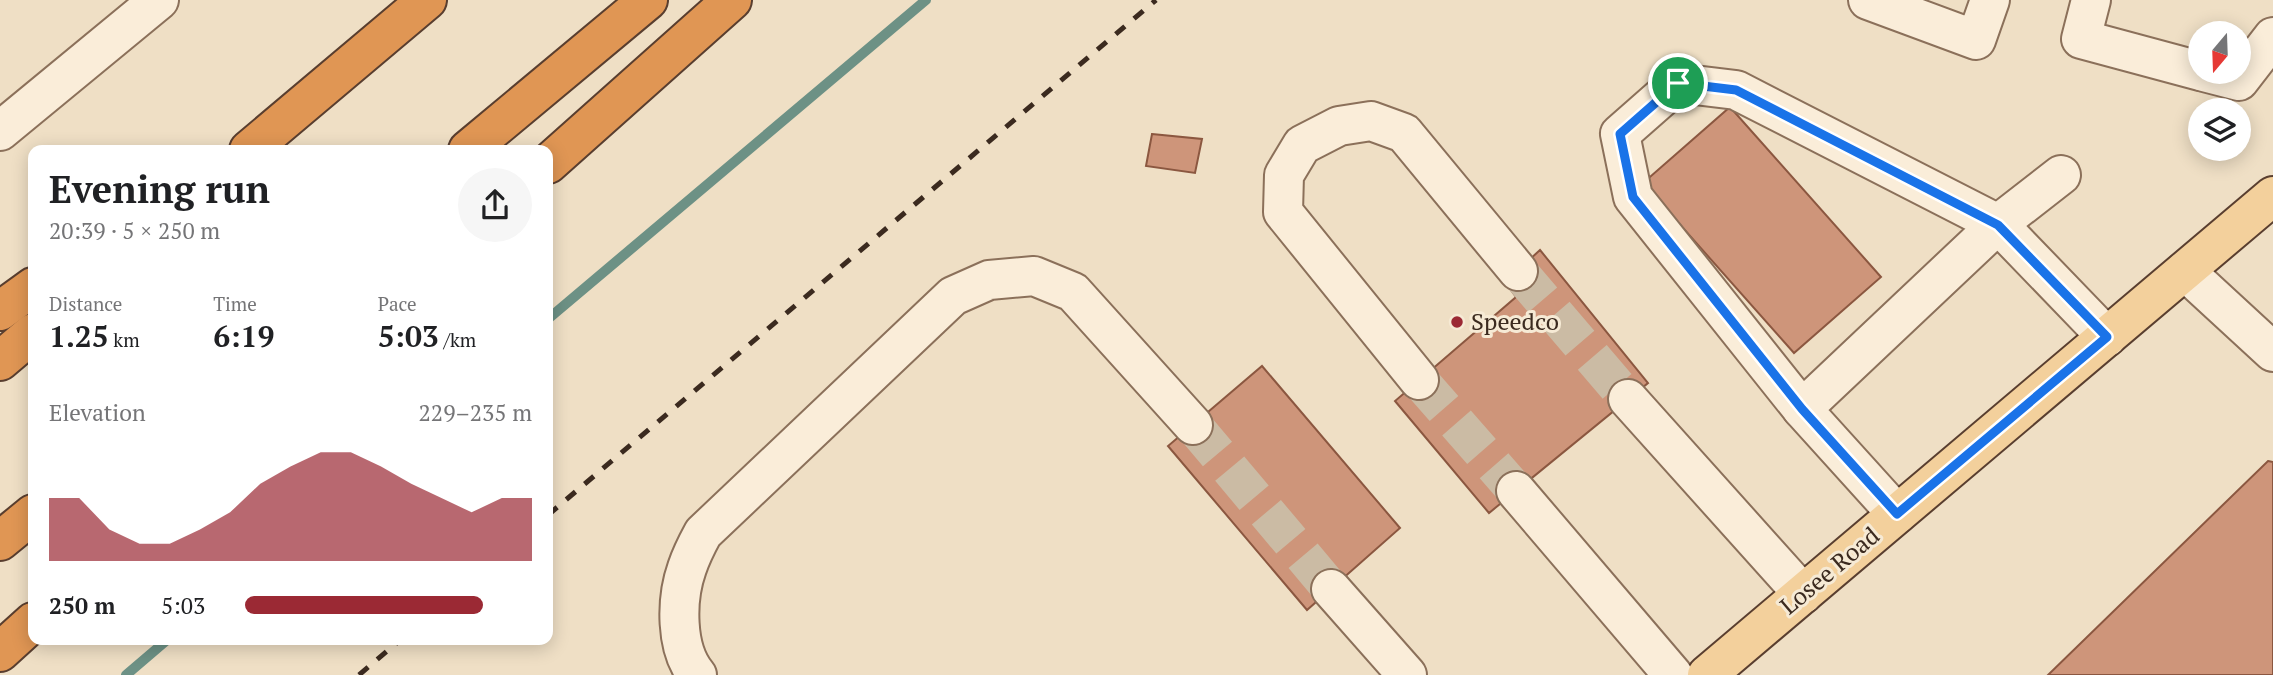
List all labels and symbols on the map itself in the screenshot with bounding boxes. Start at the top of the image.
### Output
north arrow [2188,21,2250,84]
pin [1648,53,1708,113]
place label: Speedco [1471,305,1559,337]
marker: Speedco [1449,314,1465,330]
street label: Losee Road [1773,519,1886,621]

